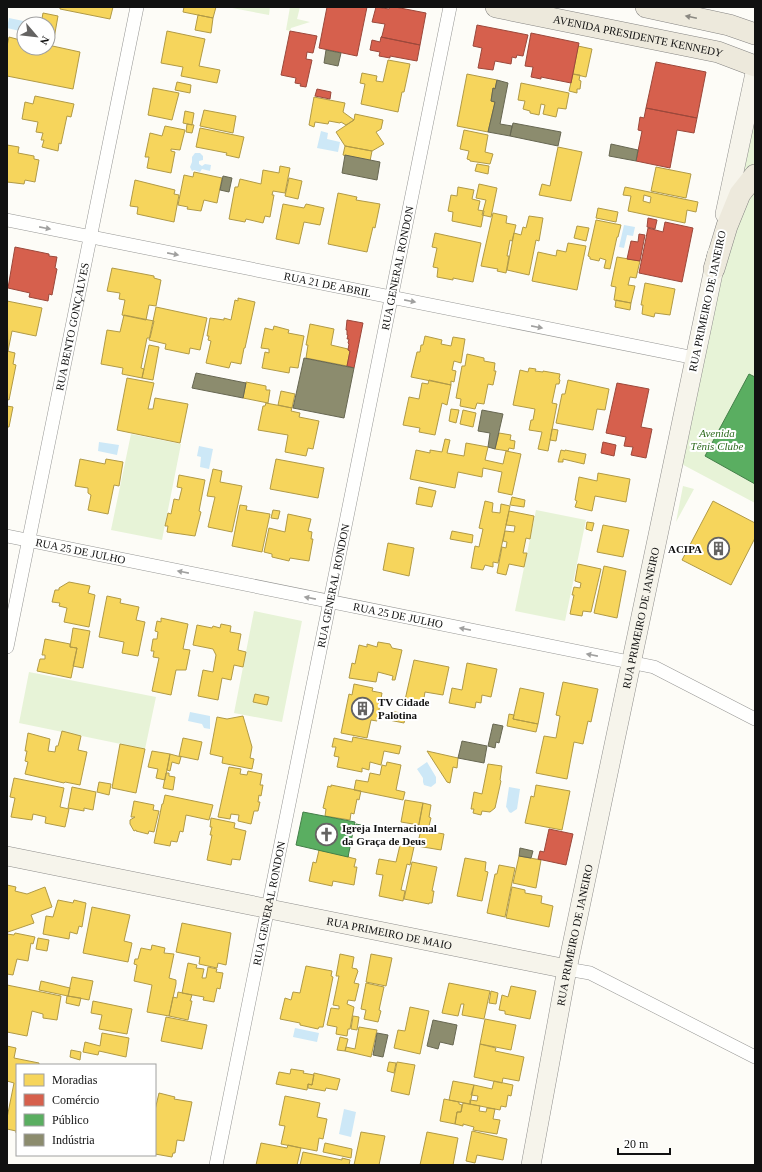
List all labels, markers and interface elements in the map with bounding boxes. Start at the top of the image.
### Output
street label: AVENIDA PRESIDENTE KENNEDY [552,13,725,59]
one-way arrow [684,13,697,19]
north arrow [16,16,56,56]
text: N [38,34,52,47]
street label: RUA GENERAL RONDON [379,205,416,331]
one-way arrow [39,225,51,231]
street label: RUA PRIMEIRO DE JANEIRO [686,229,728,373]
one-way arrow [167,251,179,257]
street label: RUA BENTO GONÇALVES [53,261,91,392]
street label: RUA 21 DE ABRIL [283,270,373,299]
one-way arrow [404,299,416,305]
one-way arrow [531,324,544,330]
park label: Avenida Tênis Clube [691,427,744,452]
street label: RUA GENERAL RONDON [315,523,351,649]
street label: RUA 25 DE JULHO [35,536,127,566]
building icon: ACIPA [705,536,731,562]
place label: ACIPA [668,543,702,555]
street label: RUA PRIMEIRO DE JANEIRO [620,546,661,690]
one-way arrow [177,569,189,575]
one-way arrow [304,594,316,600]
street label: RUA 25 DE JULHO [352,600,444,630]
one-way arrow [459,626,471,632]
one-way arrow [586,652,599,658]
building icon: TV Cidade Palotina [350,695,376,721]
place label: TV Cidade Palotina [378,696,430,721]
church icon: Igreja Internacional da Graça de Deus [313,821,339,847]
place label: Igreja Internacional da Graça de Deus [342,822,437,847]
street label: RUA GENERAL RONDON [251,840,287,966]
street label: RUA PRIMEIRO DE JANEIRO [554,863,595,1007]
street label: RUA PRIMEIRO DE MAIO [326,915,453,952]
legend [16,1064,156,1156]
text: Moradias [52,1073,98,1087]
text: Comércio [52,1093,99,1107]
text: Público [52,1113,89,1127]
scale bar [618,1130,670,1156]
text: Indústria [52,1133,95,1147]
text: 20 m [624,1137,649,1151]

